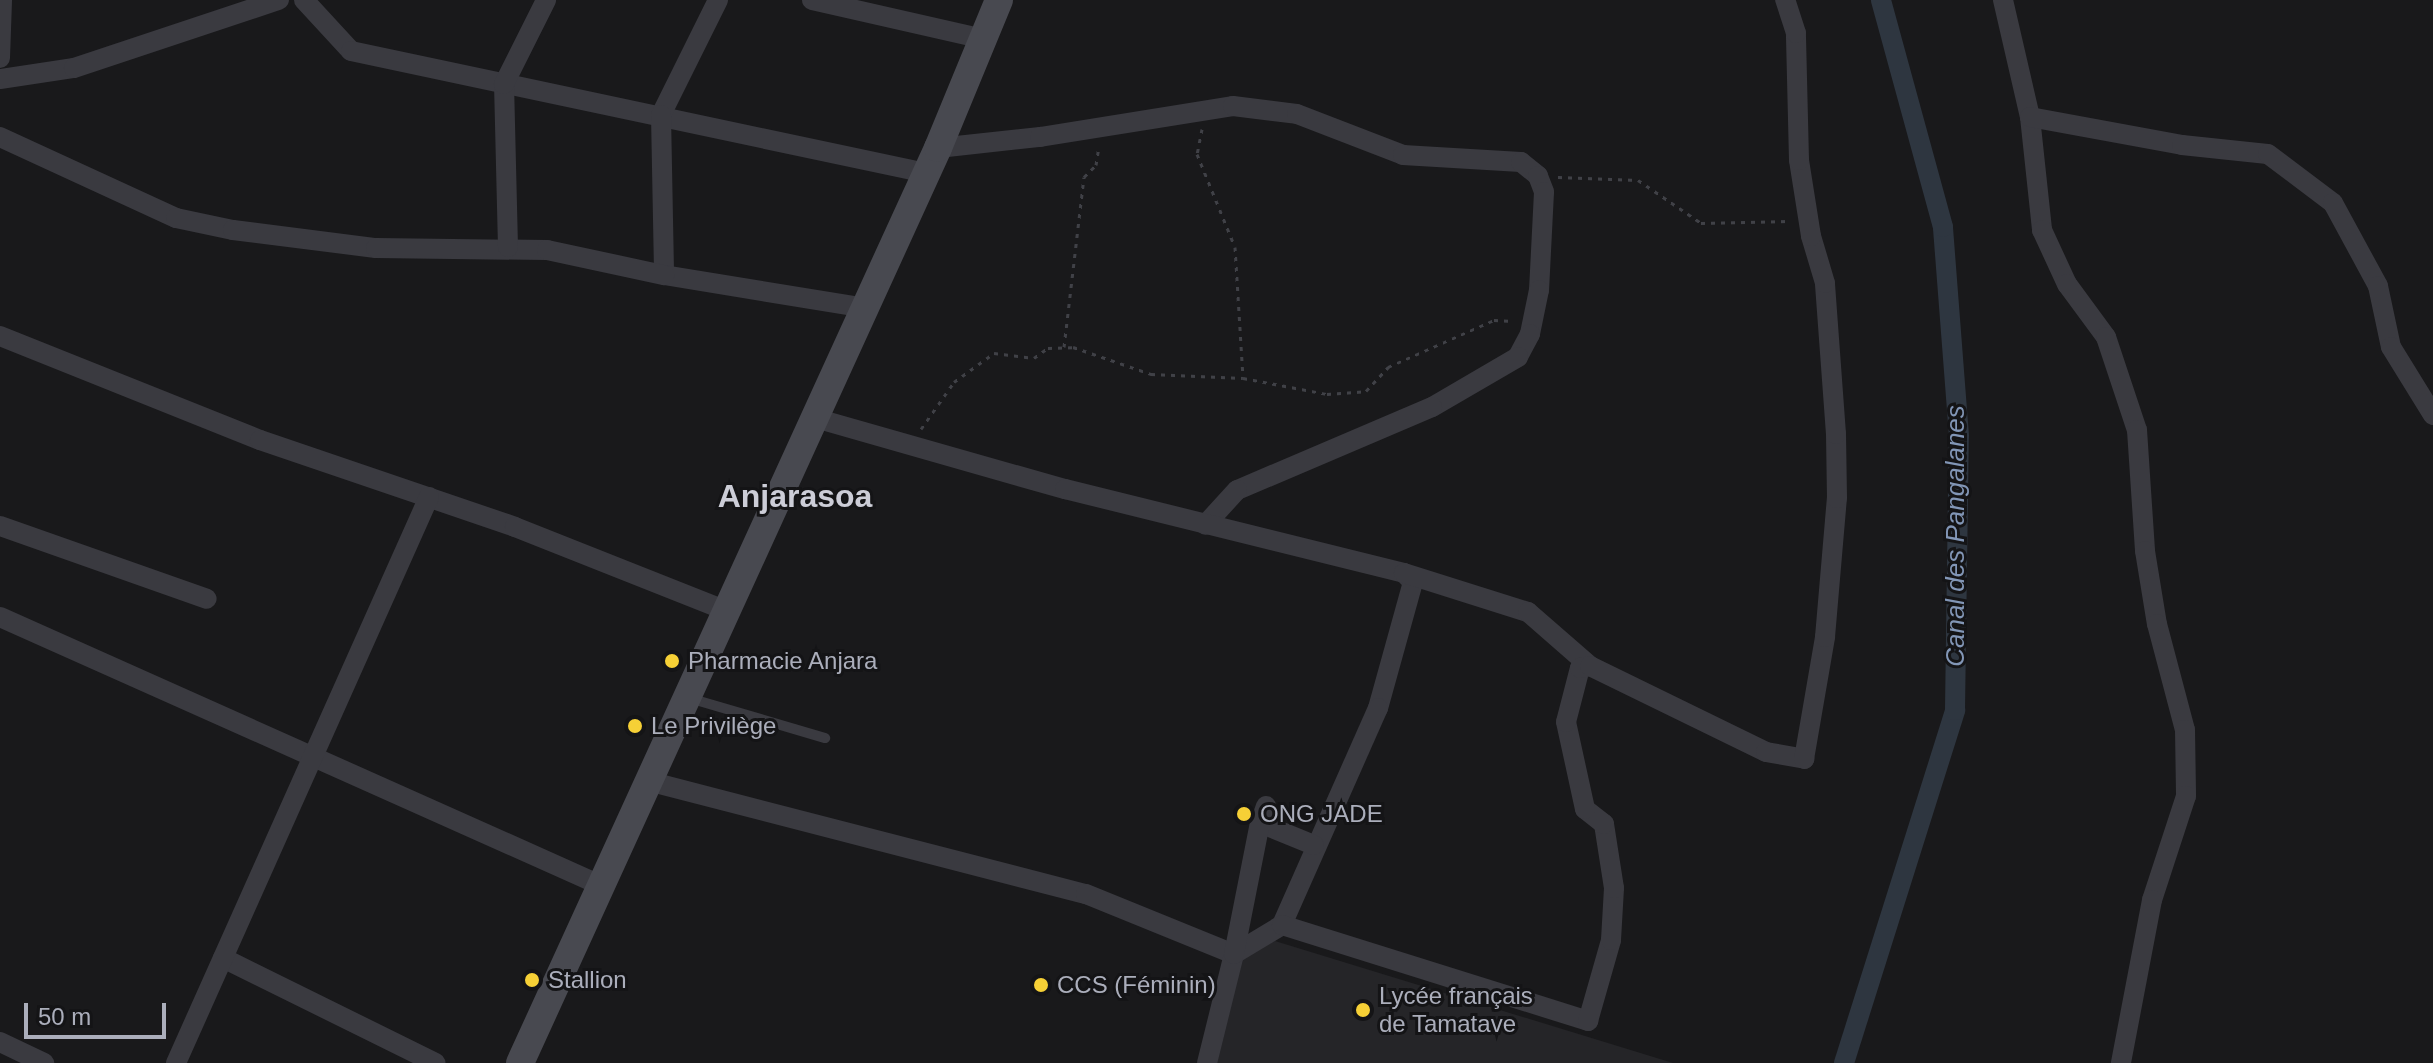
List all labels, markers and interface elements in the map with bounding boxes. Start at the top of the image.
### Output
water label: Canal des Pangalanes [1940,405,1972,667]
district label: Anjarasoa [718,477,872,515]
place label: Pharmacie Anjara [688,647,879,675]
marker: Pharmacie Anjara [663,652,681,670]
place label: Le Privilège [651,712,776,740]
marker: Le Privilège [626,717,644,735]
place label: ONG JADE [1260,800,1383,828]
marker: ONG JADE [1235,805,1253,823]
place label: Stallion [548,966,627,994]
marker: Stallion [523,971,541,989]
place label: CCS (Féminin) [1057,971,1216,999]
marker: CCS (Féminin) [1032,976,1050,994]
place label: Lycée français de Tamatave [1379,982,1533,1038]
scale bar [28,987,170,1037]
marker: Lycée français de Tamatave [1354,1001,1372,1019]
text: 50 m [38,1003,91,1030]

